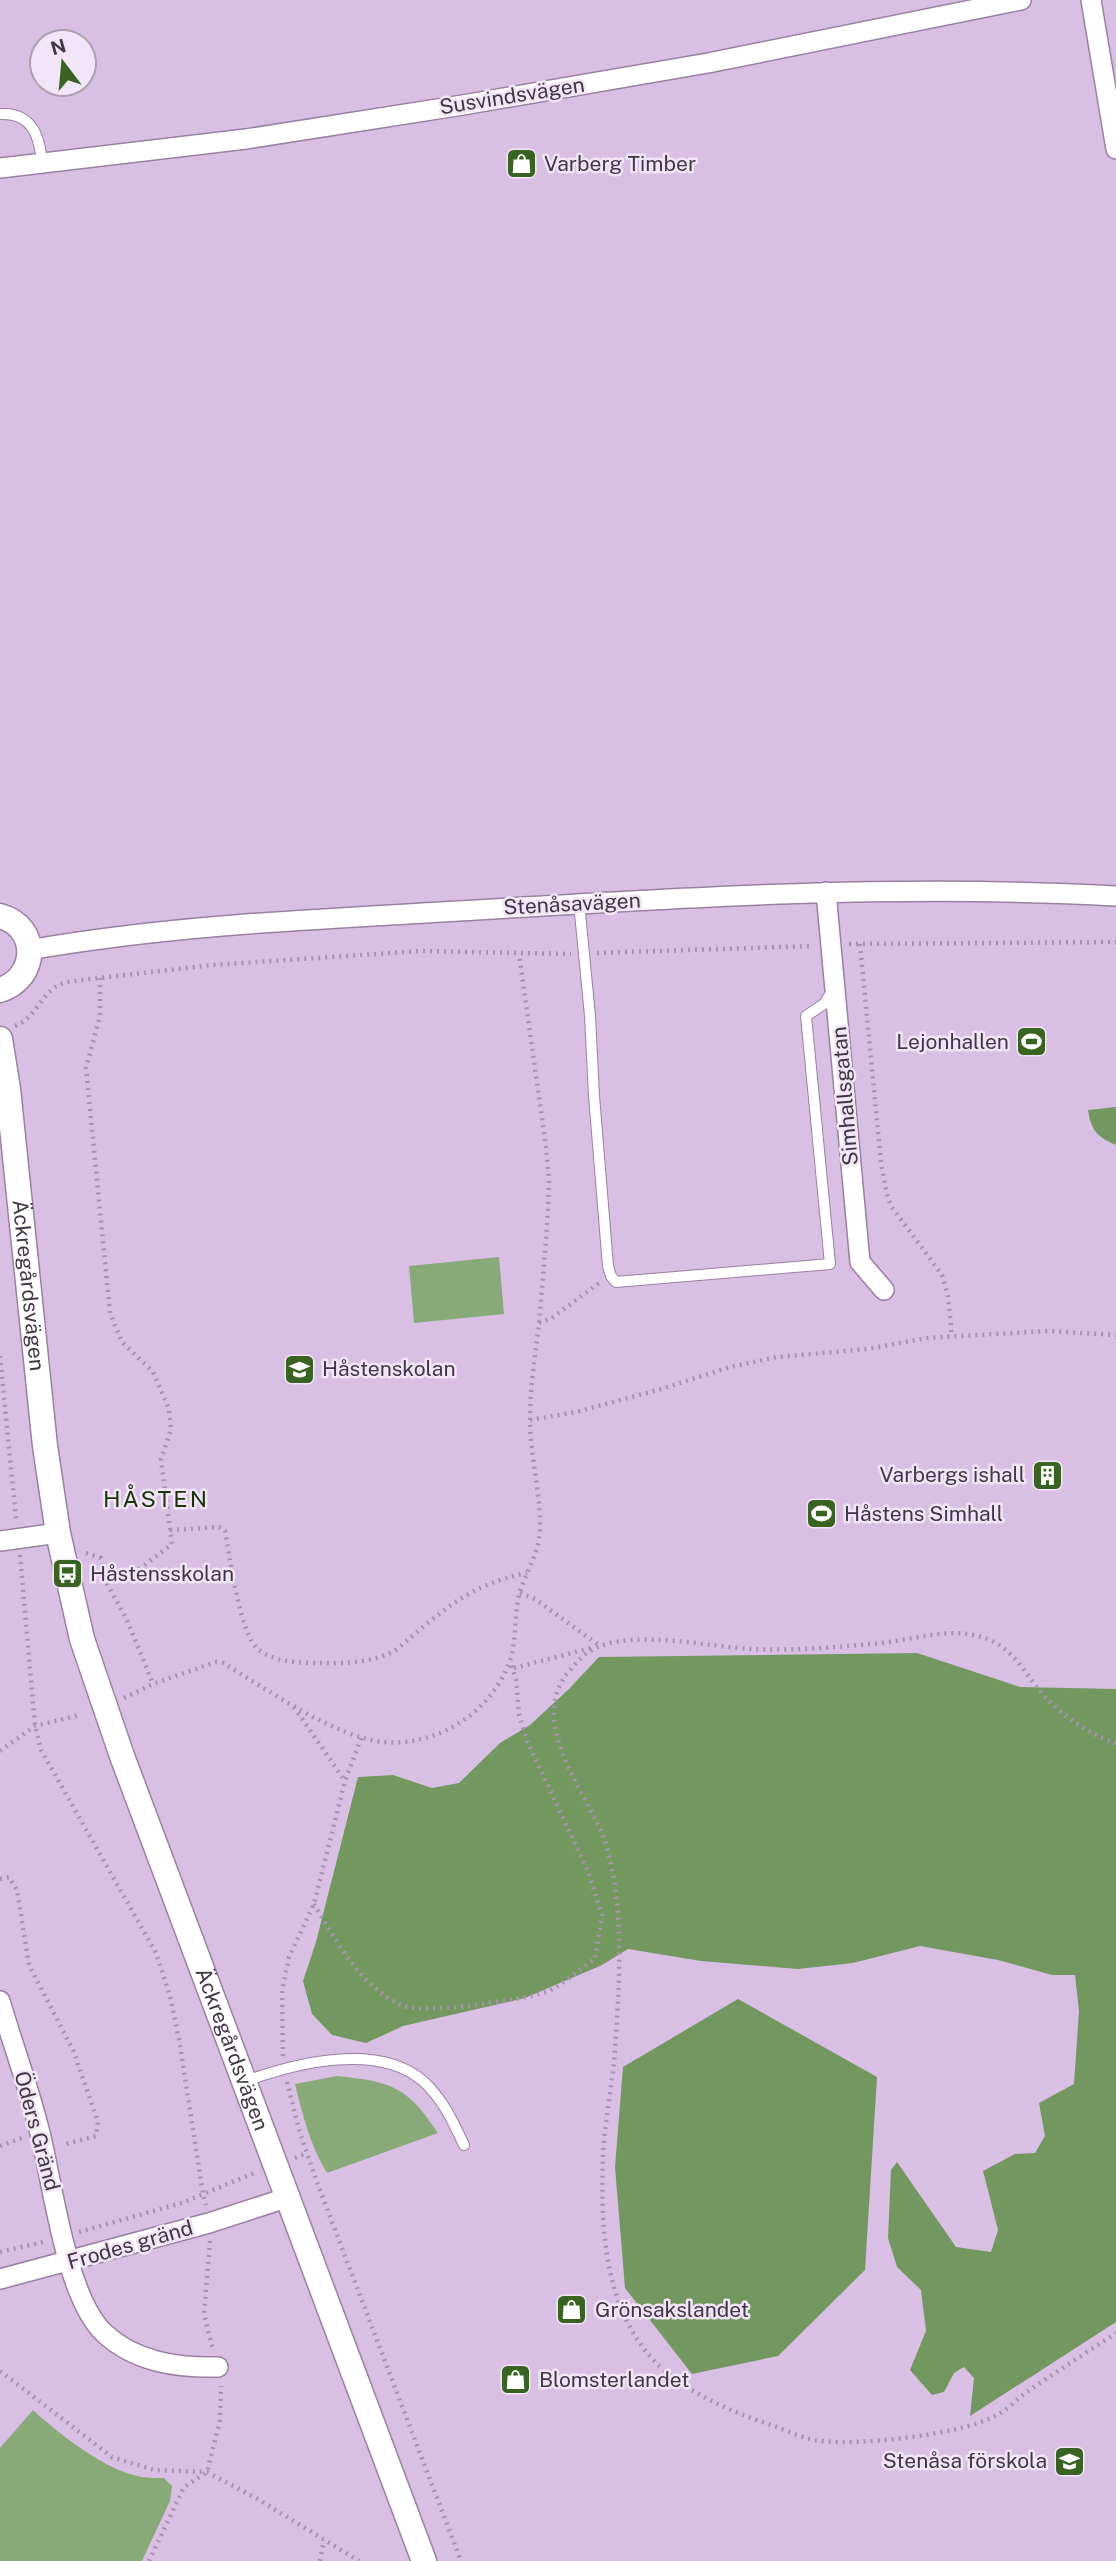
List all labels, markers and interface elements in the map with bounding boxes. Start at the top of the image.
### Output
north arrow [28,28,98,98]
text: N [48,34,68,59]
street label: Susvindsvägen [438,72,586,119]
shop icon: Varberg Timber [504,147,538,181]
place label: Varberg Timber [544,151,696,176]
street label: Stenåsavägen [503,887,641,920]
street label: Simhallsgatan [826,1025,863,1167]
sports icon: Lejonhallen [1015,1025,1049,1059]
place label: Lejonhallen [896,1029,1009,1054]
street label: Äckregårdsvägen [8,1198,50,1372]
school or university icon: Håstenskolan [282,1352,316,1386]
place label: Håstenskolan [322,1356,456,1381]
building icon: Varbergs ishall [1031,1458,1065,1492]
place label: Varbergs ishall [879,1462,1025,1487]
district label: HÅSTEN [103,1484,209,1512]
sports icon: Håstens Simhall [804,1497,838,1531]
place label: Håstens Simhall [844,1501,1003,1526]
bus stop icon: Håstensskolan [50,1557,84,1591]
place label: Håstensskolan [90,1561,234,1586]
street label: Äckregårdsvägen [191,1964,274,2134]
street label: Öders Gränd [9,2068,65,2194]
street label: Frodes gränd [64,2215,196,2274]
shop icon: Grönsakslandet [555,2293,589,2327]
place label: Grönsakslandet [595,2297,749,2322]
shop icon: Blomsterlandet [499,2363,533,2397]
place label: Blomsterlandet [539,2367,689,2392]
school or university icon: Stenåsa förskola [1053,2444,1087,2478]
place label: Stenåsa förskola [883,2448,1047,2473]

